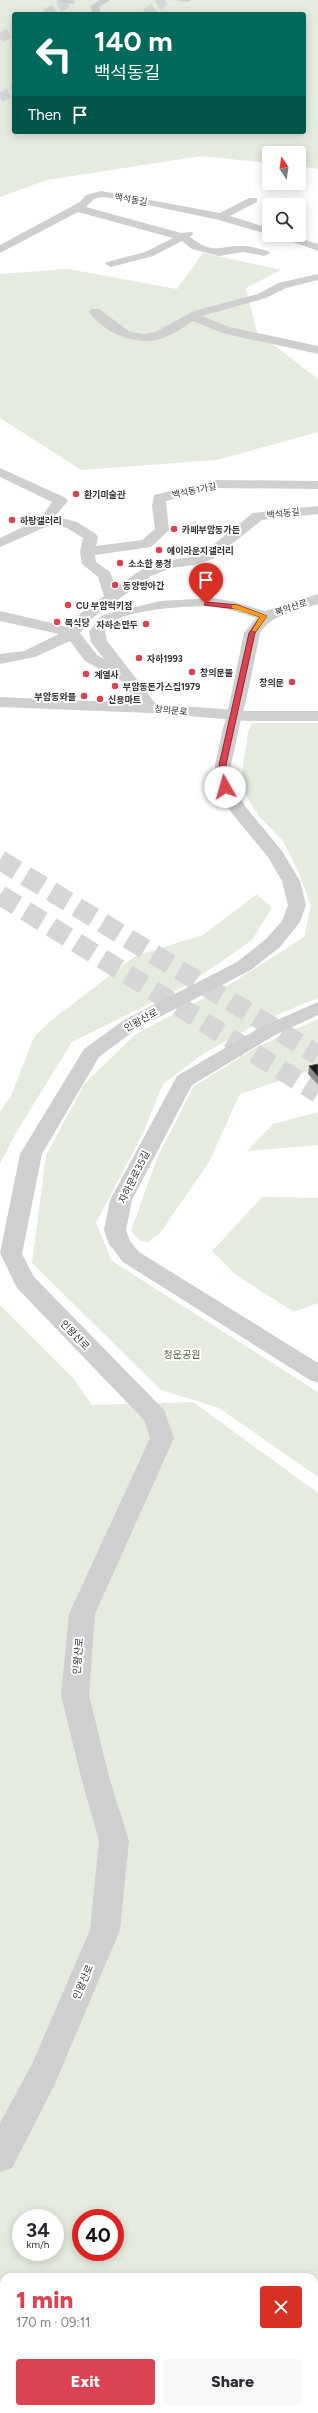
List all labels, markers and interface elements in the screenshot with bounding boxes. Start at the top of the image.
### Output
text: 140 m [94,24,173,58]
icon: left [28,28,80,80]
text: 백석동길 [94,62,160,84]
icon: arrive [69,104,91,126]
text: Then [28,106,61,124]
north arrow [262,146,306,190]
map controls [262,146,306,242]
street label: 백석동길 [114,191,148,207]
button: search [262,198,306,242]
street label: 백석동1가길 [171,480,217,500]
marker: 환기미술관 [71,489,81,499]
place label: 환기미술관 [84,489,126,500]
street label: 백석동길 [266,506,300,520]
marker: 하랑갤러리 [7,515,17,525]
place label: 하랑갤러리 [20,515,61,526]
marker: 카페부암동가든 [169,524,179,534]
place label: 카페부암동가든 [182,524,240,535]
marker: 에이라운지갤러리 [154,545,164,555]
place label: 에이라운지갤러리 [167,545,233,556]
marker: 소소한 풍경 [115,558,125,568]
place label: 소소한 풍경 [128,558,172,569]
pin [189,563,223,604]
icon: arrive [195,569,217,591]
marker: 동양방아간 [110,580,120,590]
place label: 동양방아간 [122,580,165,591]
street label: 북악산로 [274,597,308,617]
marker: CU 부암럭키점 [63,600,73,610]
place label: CU 부암럭키점 [76,600,132,611]
marker: 목식당 [52,617,62,627]
place label: 목식당 [64,617,91,628]
place label: 자하손만두 [97,619,138,630]
marker: 자하손만두 [141,619,151,629]
marker: 자하1993 [134,653,144,663]
place label: 자하1993 [147,653,183,664]
marker: 창의문뜰 [187,667,197,677]
place label: 창의문뜰 [200,667,233,678]
marker: 계열사 [81,669,91,679]
place label: 계열사 [94,669,119,680]
place label: 창의문 [259,677,284,688]
marker: 창의문 [287,677,297,687]
marker: 부암동돈가스집1979 [110,681,120,691]
place label: 부암동돈가스집1979 [123,681,200,692]
place label: 부암동와플 [35,691,76,702]
marker: 부암동와플 [79,691,89,701]
marker: 신용마트 [95,694,105,704]
place label: 신용마트 [108,694,141,705]
street label: 창의문로 [154,703,188,717]
position arrow [204,766,246,808]
street label: 인왕산로 [122,1005,160,1035]
street label: 자하문로35길 [116,1148,152,1206]
street label: 인왕산로 [58,1317,92,1353]
park label: 청운공원 [164,1348,200,1361]
street label: 인왕산로 [70,1637,86,1675]
street label: 인왕산로 [70,1963,96,2001]
speed limit sign: 40 [72,2209,124,2261]
text: 34 [26,2218,50,2242]
text: km/h [27,2238,49,2251]
text: 1 min [16,2285,73,2314]
button: close [260,2286,302,2328]
text: 170 m · 09:11 [16,2315,90,2330]
button: Exit [16,2359,155,2405]
button: Share [163,2359,302,2405]

